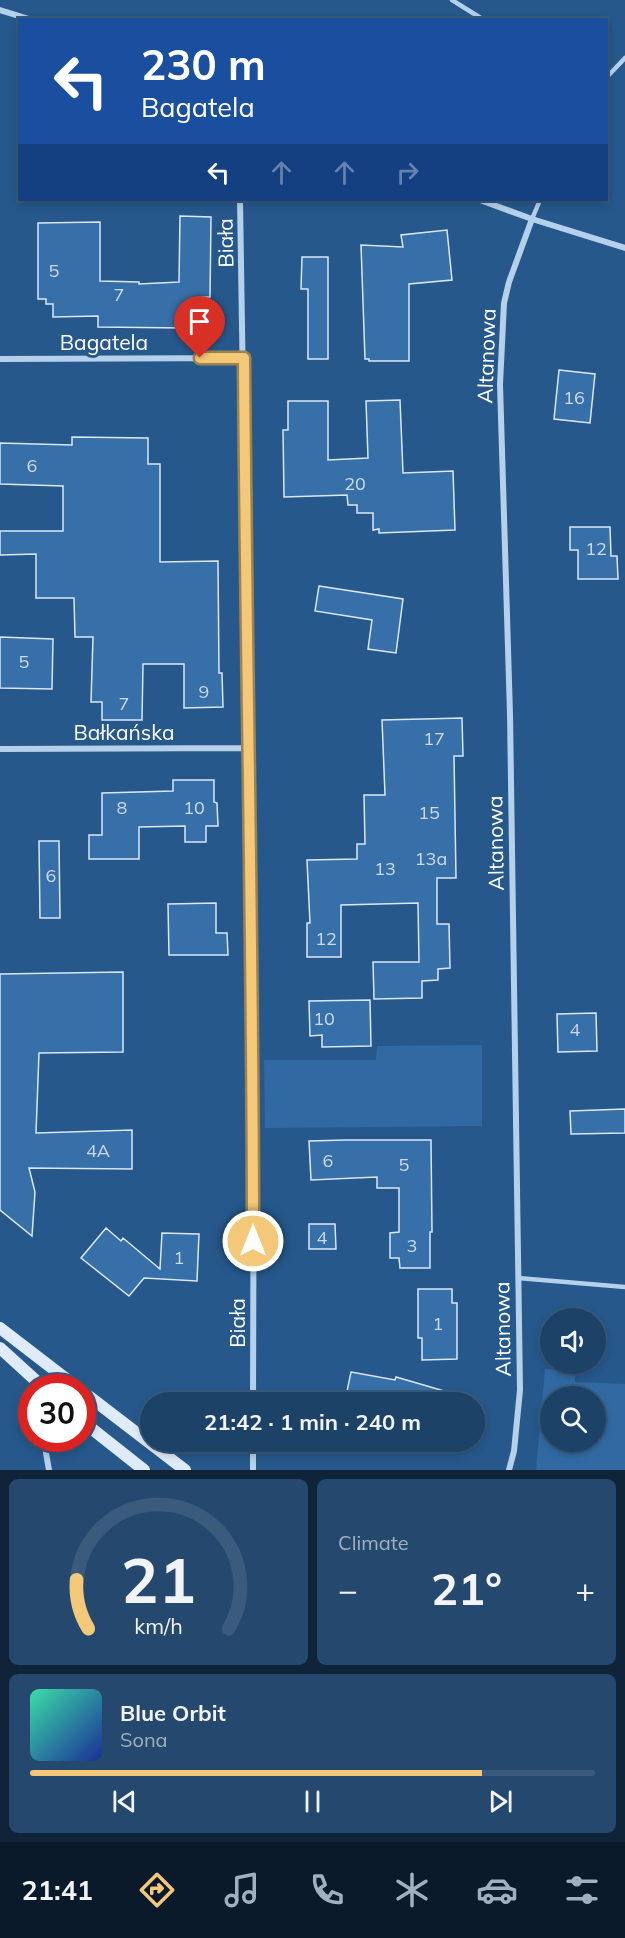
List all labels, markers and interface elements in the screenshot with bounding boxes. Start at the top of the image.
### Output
text: 230 m [141,38,266,91]
icon: left [42,42,120,120]
text: Bagatela [141,90,255,124]
icon: left [202,156,235,189]
icon: ahead [265,156,298,189]
icon: ahead [328,156,361,189]
icon: right [391,156,424,189]
street label: Biała [212,218,238,268]
house number: 5 [49,259,60,282]
house number: 7 [114,283,124,306]
pin [174,296,225,358]
icon: arrive [183,305,216,338]
street label: Altanowa [471,308,501,404]
street label: Bagatela [60,329,148,355]
house number: 16 [563,386,585,409]
house number: 6 [27,454,37,477]
house number: 20 [344,472,366,495]
house number: 12 [585,537,607,560]
house number: 5 [19,650,30,673]
house number: 9 [199,680,209,703]
house number: 7 [119,692,129,715]
street label: Bałkańska [73,719,175,745]
house number: 17 [423,727,445,750]
street label: Altanowa [481,795,509,891]
house number: 8 [117,796,127,819]
house number: 10 [183,796,205,819]
house number: 15 [418,801,440,824]
house number: 13a [415,847,447,870]
house number: 13 [374,857,396,880]
house number: 6 [46,864,56,887]
house number: 12 [315,927,337,950]
house number: 10 [313,1007,335,1030]
house number: 4 [570,1018,581,1041]
house number: 4A [86,1139,110,1162]
house number: 6 [323,1149,333,1172]
house number: 5 [399,1153,410,1176]
position arrow [221,1209,285,1273]
house number: 4 [317,1226,328,1249]
house number: 3 [407,1234,417,1257]
house number: 1 [174,1246,184,1269]
street label: Altanowa [488,1281,516,1377]
street label: Biała [224,1298,250,1348]
map controls [540,1308,606,1452]
button: sound [540,1308,606,1374]
house number: 1 [433,1312,443,1335]
speed limit sign: 30 [18,1374,96,1452]
button: search [540,1386,606,1452]
text: 21:42 · 1 min · 240 m [204,1408,421,1436]
text: Climate [338,1530,409,1555]
text: 21 [121,1540,196,1619]
text: 21° [431,1560,502,1616]
text: − [338,1569,358,1610]
text: + [575,1569,595,1610]
text: km/h [134,1612,183,1639]
text: Blue Orbit [120,1699,226,1727]
text: Sona [120,1727,168,1752]
icon: previous [108,1785,141,1818]
icon: pause [296,1785,329,1818]
icon: next [484,1785,517,1818]
icon: directions [136,1869,178,1911]
icon: music [221,1869,263,1911]
icon: phone [306,1869,348,1911]
icon: climate [391,1869,433,1911]
icon: car [476,1869,518,1911]
icon: filters [561,1869,603,1911]
text: 21:41 [22,1873,93,1907]

